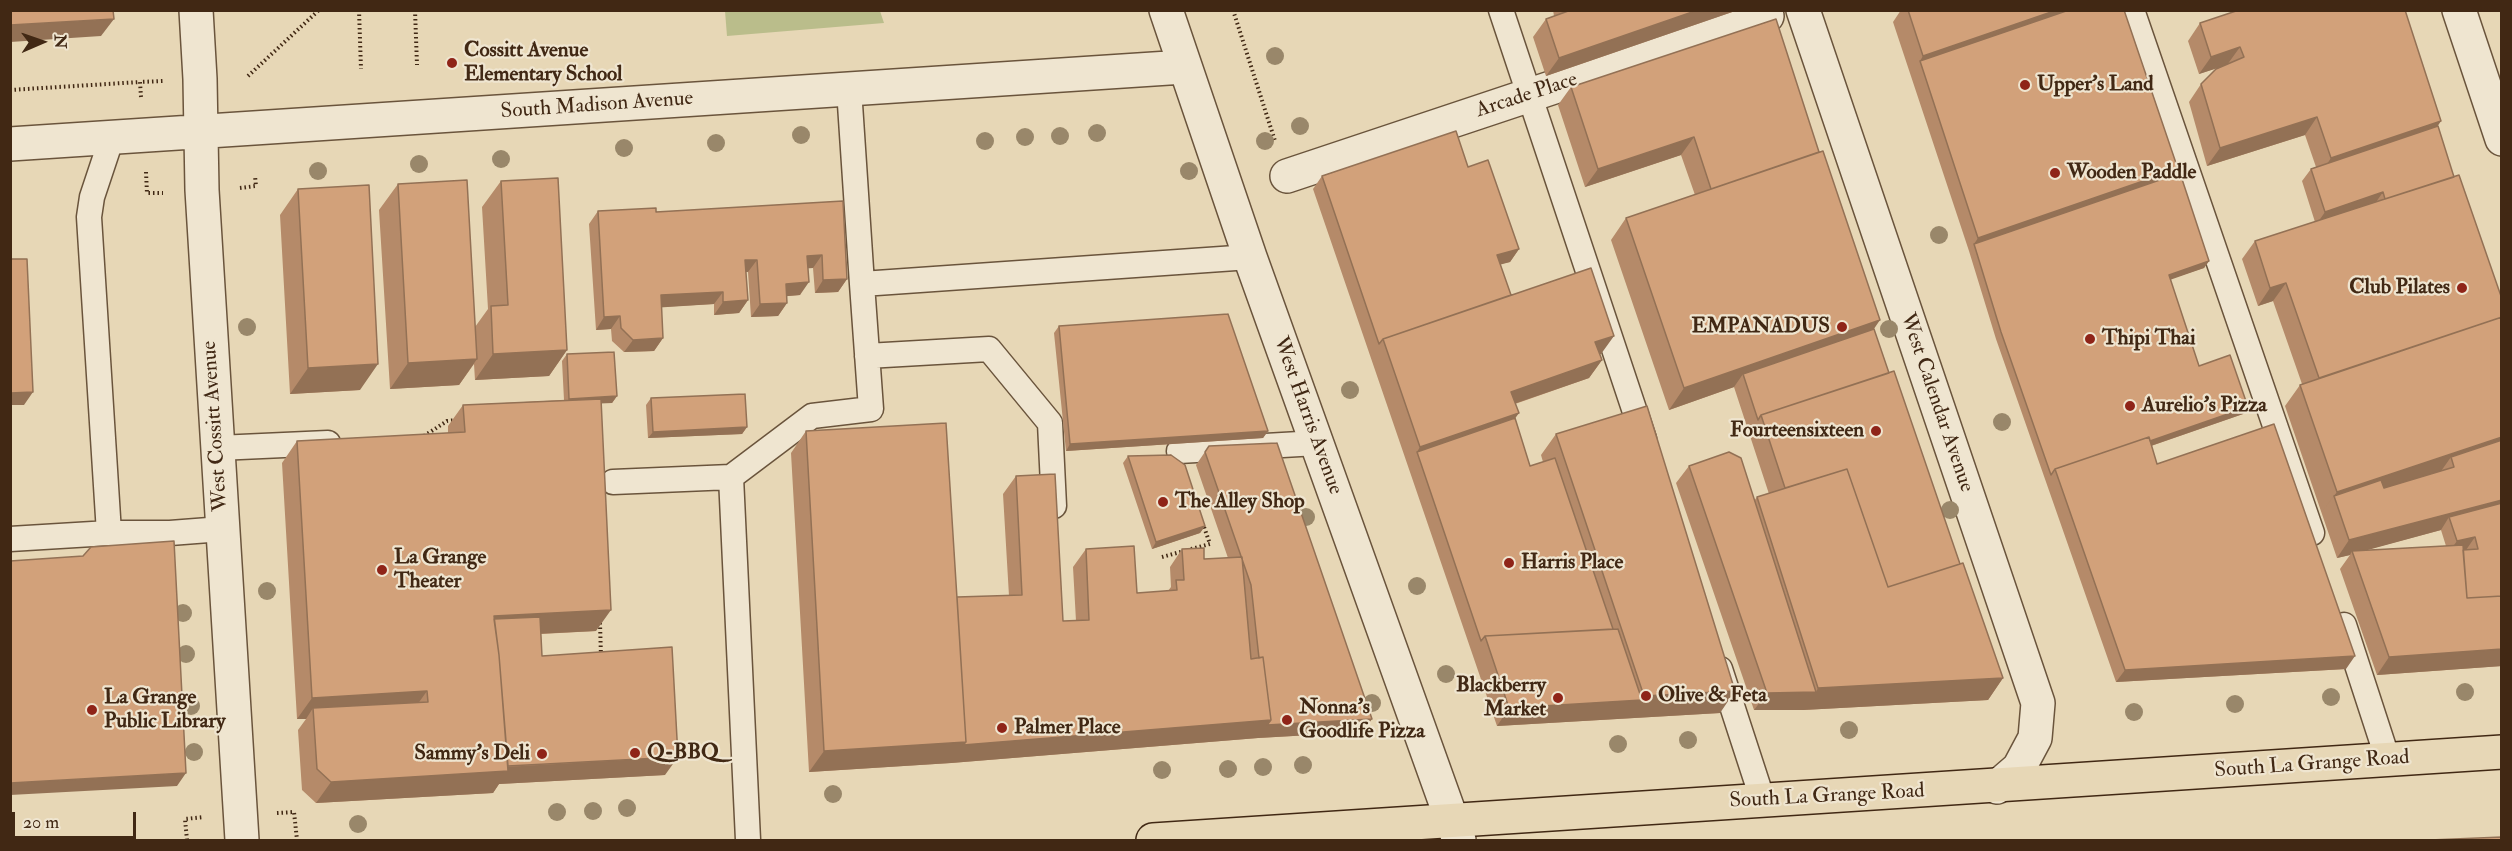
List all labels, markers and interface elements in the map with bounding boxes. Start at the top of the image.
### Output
north arrow [12,12,72,72]
text: N [50,34,70,49]
place label: Cossitt Avenue Elementary School [464,38,622,88]
marker: Cossitt Avenue Elementary School [445,56,459,70]
street label: Arcade Place [1473,68,1581,124]
place label: Upper's Land [2037,72,2154,98]
marker: Upper's Land [2018,78,2032,92]
street label: South Madison Avenue [500,87,694,125]
place label: Wooden Paddle [2067,160,2196,186]
marker: Wooden Paddle [2048,166,2062,180]
place label: Club Pilates [2349,275,2450,301]
marker: Club Pilates [2455,281,2469,295]
street label: West Calendar Avenue [1894,310,1978,496]
place label: EMPANADUS [1692,314,1830,340]
marker: EMPANADUS [1835,320,1849,334]
place label: Thipi Thai [2102,326,2195,352]
marker: Thipi Thai [2083,332,2097,346]
street label: West Harris Avenue [1267,334,1347,498]
street label: West Cossitt Avenue [197,340,235,512]
place label: Aurelio's Pizza [2142,393,2267,419]
marker: Aurelio's Pizza [2123,399,2137,413]
place label: Fourteensixteen [1730,418,1864,444]
marker: Fourteensixteen [1869,424,1883,438]
place label: The Alley Shop [1175,489,1305,515]
marker: The Alley Shop [1156,495,1170,509]
place label: La Grange Theater [394,545,486,595]
place label: Harris Place [1521,550,1623,576]
marker: Harris Place [1502,556,1516,570]
marker: La Grange Theater [375,563,389,577]
place label: Blackberry Market [1456,673,1546,723]
place label: Olive & Feta [1658,683,1767,709]
place label: La Grange Public Library [104,685,225,735]
marker: Olive & Feta [1639,689,1653,703]
marker: Blackberry Market [1551,691,1565,705]
place label: Nonna's Goodlife Pizza [1299,695,1425,745]
marker: La Grange Public Library [85,703,99,717]
marker: Nonna's Goodlife Pizza [1280,713,1294,727]
place label: Palmer Place [1014,715,1121,741]
marker: Palmer Place [995,721,1009,735]
place label: Q-BBQ [647,740,719,766]
place label: Sammy's Deli [414,741,530,767]
marker: Q-BBQ [628,746,642,760]
street label: South La Grange Road [2214,746,2410,784]
marker: Sammy's Deli [535,747,549,761]
street label: South La Grange Road [1729,779,1925,815]
scale bar [15,800,140,838]
text: 20 m [23,811,59,834]

